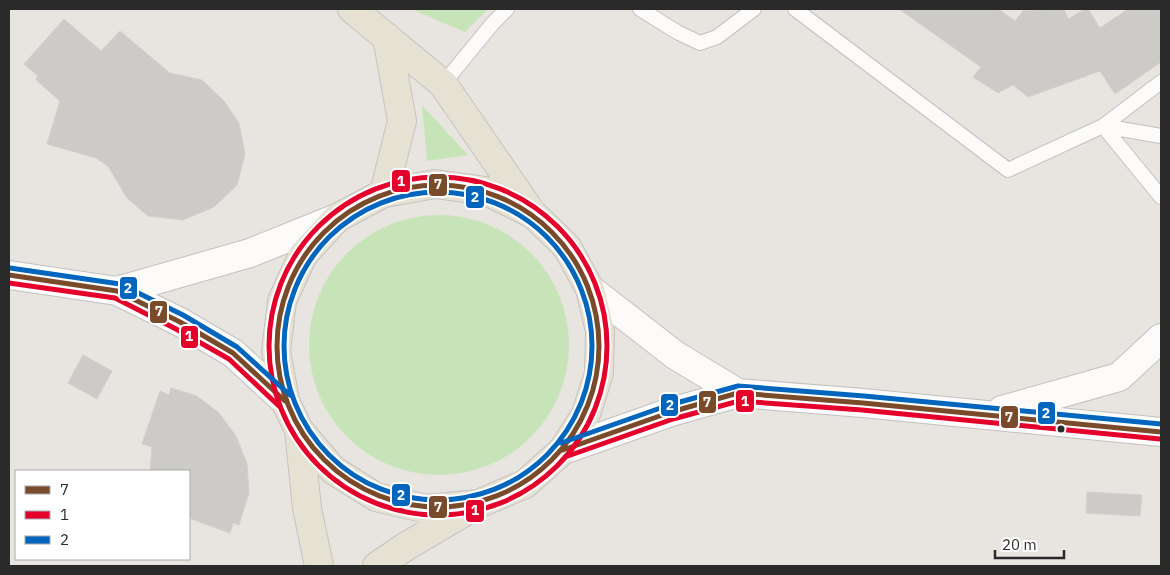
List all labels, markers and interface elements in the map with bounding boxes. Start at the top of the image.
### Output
line badge: 1 [391,169,411,193]
text: 1 [397,172,406,190]
line badge: 7 [428,173,448,197]
text: 7 [434,175,442,193]
line badge: 2 [465,185,485,209]
text: 2 [471,188,479,206]
line badge: 2 [119,276,138,300]
text: 2 [124,279,132,297]
line badge: 7 [149,300,168,324]
text: 7 [155,302,163,320]
line badge: 1 [180,325,199,349]
text: 1 [185,327,194,345]
line badge: 1 [735,389,755,413]
line badge: 7 [698,390,717,414]
text: 1 [741,392,750,410]
line badge: 2 [660,393,679,417]
text: 7 [703,393,711,411]
text: 2 [666,396,674,414]
line badge: 2 [1037,401,1056,425]
text: 2 [1042,404,1050,422]
line badge: 7 [1000,405,1019,429]
text: 7 [1005,408,1013,426]
unlabelled marker [1056,424,1066,434]
legend [15,470,190,560]
text: 7 [60,480,69,499]
line badge: 2 [391,483,411,507]
text: 2 [397,486,405,504]
line badge: 7 [428,495,448,519]
text: 7 [434,498,442,516]
line badge: 1 [465,499,485,523]
text: 1 [471,501,480,519]
text: 1 [60,505,69,524]
scale bar [995,528,1064,560]
text: 2 [60,530,69,549]
text: 20 m [1002,535,1037,554]

